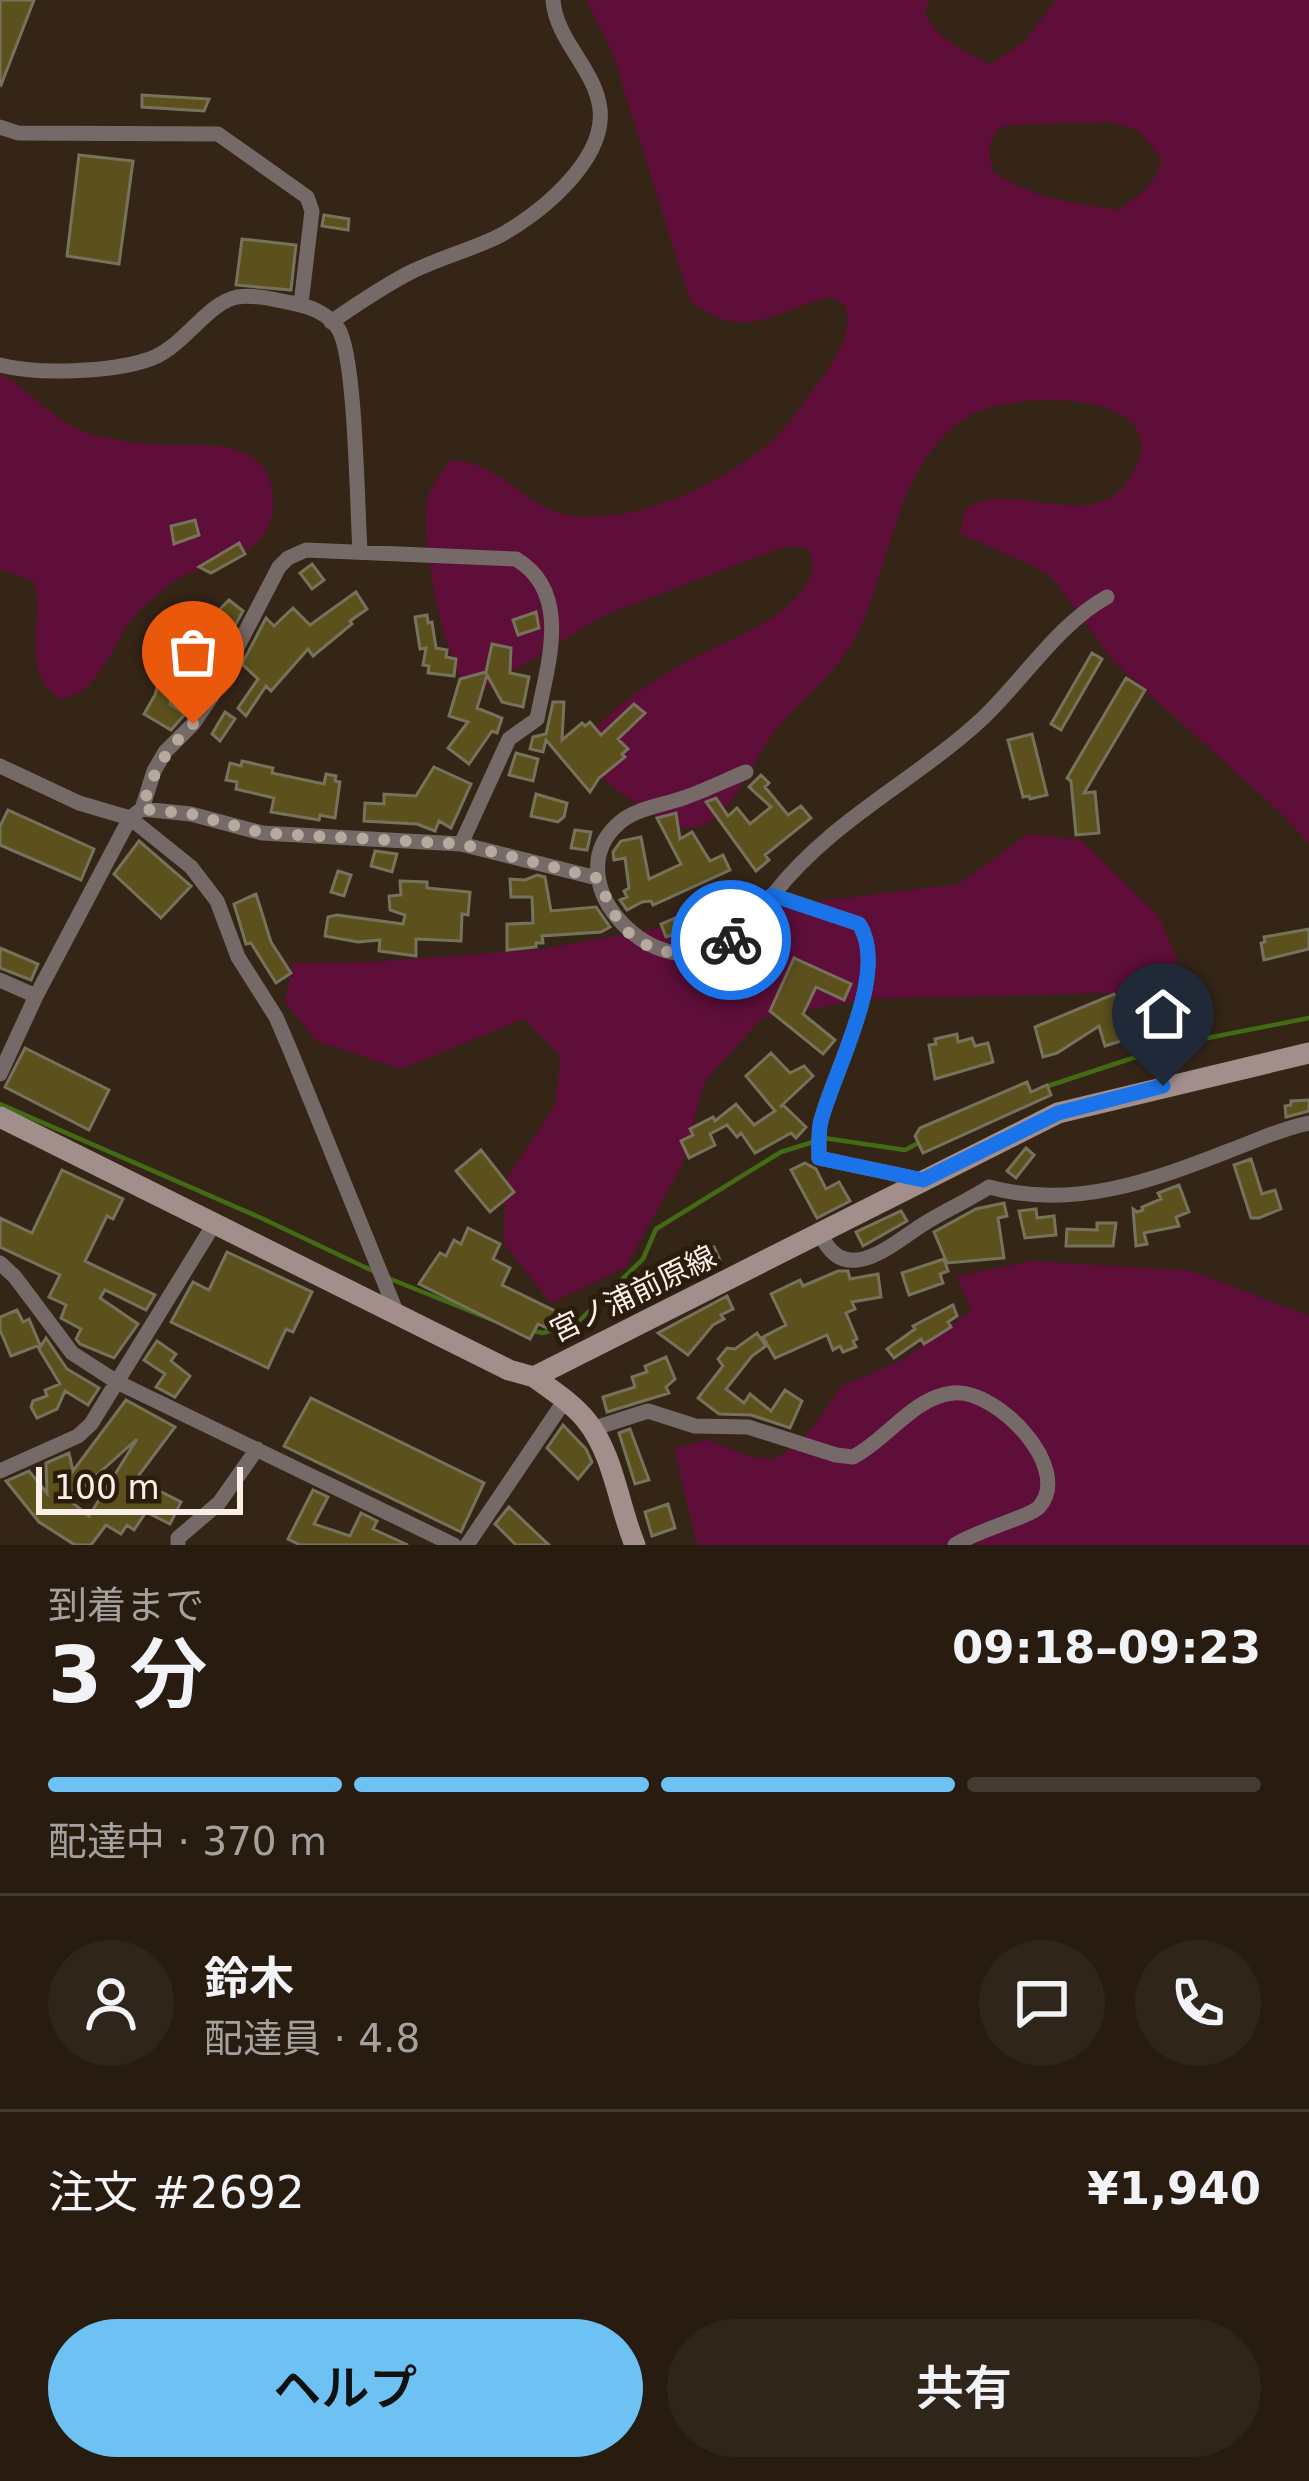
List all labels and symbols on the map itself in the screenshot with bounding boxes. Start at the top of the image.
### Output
pin [142,601,244,724]
courier [671,880,791,1000]
pin [1112,963,1214,1086]
street label: 宮ノ浦前原線 [544,1238,721,1349]
scale bar [36,1461,243,1514]

